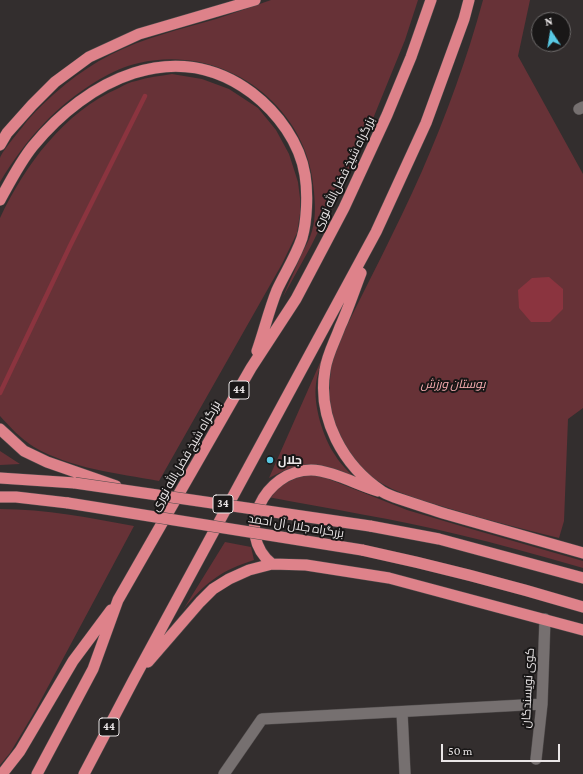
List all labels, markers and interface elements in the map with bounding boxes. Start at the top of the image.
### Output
north arrow [531,12,571,52]
text: N [544,15,554,28]
street label: بزرگراه شیخ فضل‌الله نوری [310,114,378,234]
park label: بوستان ورزش [421,377,485,391]
road number: 44 [229,381,249,399]
street label: بزرگراه شیخ فضل‌الله نوری [148,398,224,514]
place label: جلال [278,453,302,467]
marker: جلال [265,455,275,465]
road number: 34 [213,495,233,513]
street label: بزرگراه جلال آل احمد [247,511,345,541]
street label: کوی نویسندگان [519,647,537,729]
road number: 44 [99,718,119,736]
scale bar [443,736,562,762]
text: 50 m [448,744,472,758]

